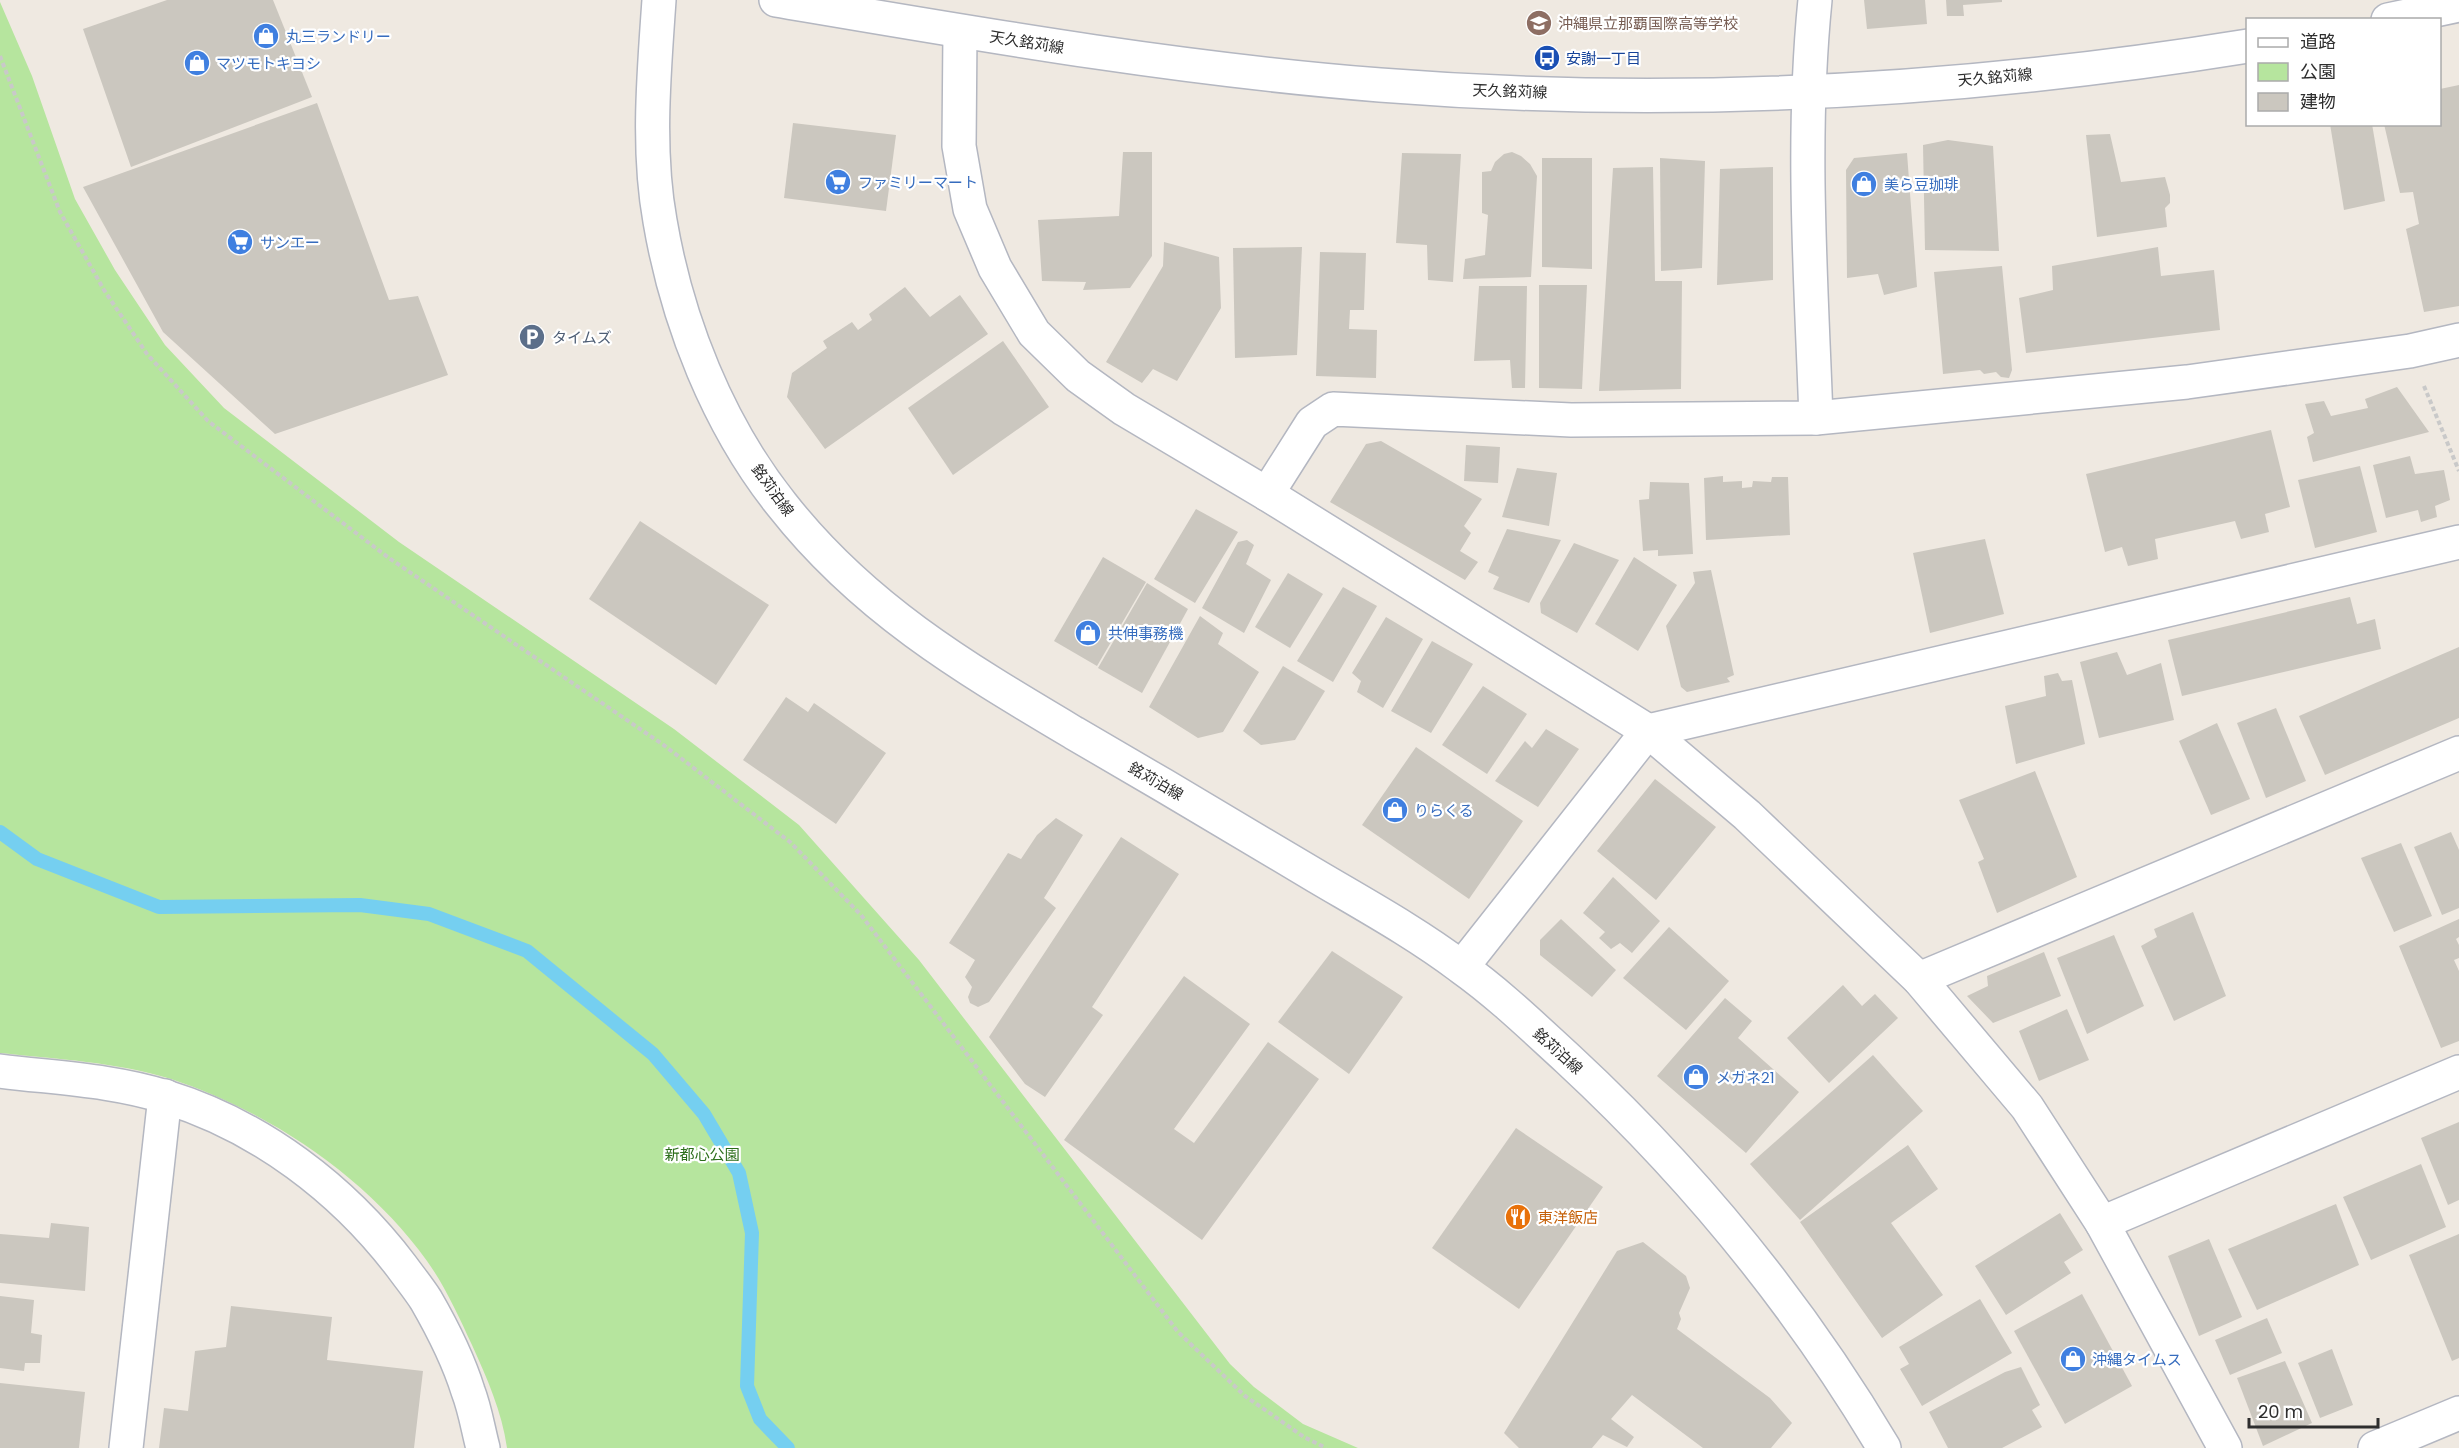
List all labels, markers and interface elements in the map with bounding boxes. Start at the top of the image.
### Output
school or university icon: 沖縄県立那覇国際高等学校 [1524,8,1554,38]
place label: 沖縄県立那覇国際高等学校 [1558,13,1738,34]
legend [2246,18,2441,126]
shop icon: 丸三ランドリー [251,21,281,51]
place label: 丸三ランドリー [286,26,391,47]
street label: 天久銘苅線 [988,26,1066,58]
text: 道路 [2300,29,2336,54]
bus stop icon: 安謝一丁目 [1532,43,1562,73]
shop icon: マツモトキヨシ [182,48,212,78]
place label: 安謝一丁目 [1566,48,1641,69]
place label: マツモトキヨシ [216,53,321,74]
text: 公園 [2300,59,2336,84]
street label: 天久銘苅線 [1957,63,2033,91]
street label: 天久銘苅線 [1472,79,1548,103]
text: 建物 [2300,89,2336,114]
supermarket icon: ファミリーマート [823,167,853,197]
shop icon: 美ら豆珈琲 [1849,169,1879,199]
place label: ファミリーマート [858,172,978,193]
place label: 美ら豆珈琲 [1884,174,1959,195]
supermarket icon: サンエー [225,227,255,257]
place label: サンエー [260,232,320,253]
parking icon: タイムズ [517,322,547,352]
place label: タイムズ [552,327,612,348]
street label: 銘苅泊線 [747,460,799,520]
shop icon: 共伸事務機 [1073,618,1103,648]
place label: 共伸事務機 [1108,623,1183,644]
street label: 銘苅泊線 [1125,757,1187,805]
shop icon: りらくる [1380,795,1410,825]
place label: りらくる [1414,800,1474,821]
street label: 銘苅泊線 [1529,1023,1587,1079]
shop icon: メガネ21 [1681,1062,1711,1092]
place label: メガネ21 [1716,1067,1774,1088]
park label: 新都心公園 [664,1144,740,1165]
restaurant icon: 東洋飯店 [1503,1202,1533,1232]
place label: 東洋飯店 [1538,1207,1598,1228]
shop icon: 沖縄タイムス [2058,1344,2088,1374]
place label: 沖縄タイムス [2092,1349,2182,1370]
scale bar [2249,1391,2378,1429]
text: 20 m [2258,1399,2303,1424]

